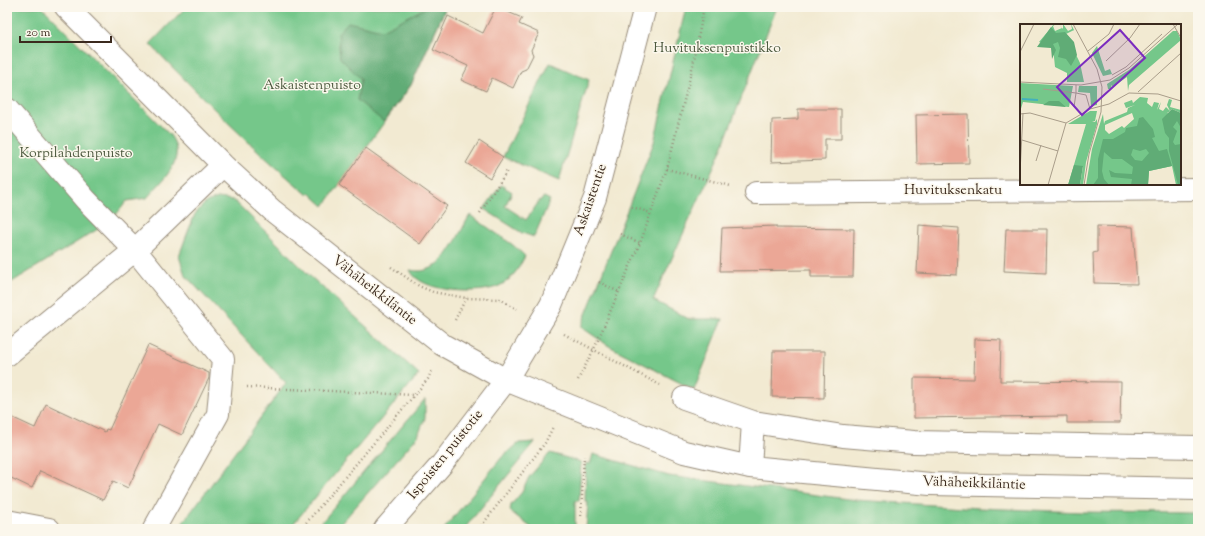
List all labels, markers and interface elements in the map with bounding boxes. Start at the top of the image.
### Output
scale bar [20,18,111,44]
text: 20 m [26,24,51,42]
inset map [1020,24,1181,185]
park label: Huvituksenpuistikko [653,39,781,59]
park label: Askaistenpuisto [263,76,361,96]
park label: Korpilahdenpuisto [20,144,133,164]
street label: Askaistentie [569,161,613,239]
street label: Huvituksenkatu [904,181,1002,201]
street label: Vähäheikkiläntie [327,251,421,331]
street label: Ispoisten puistotie [403,406,489,504]
street label: Vähäheikkiläntie [922,472,1026,496]

